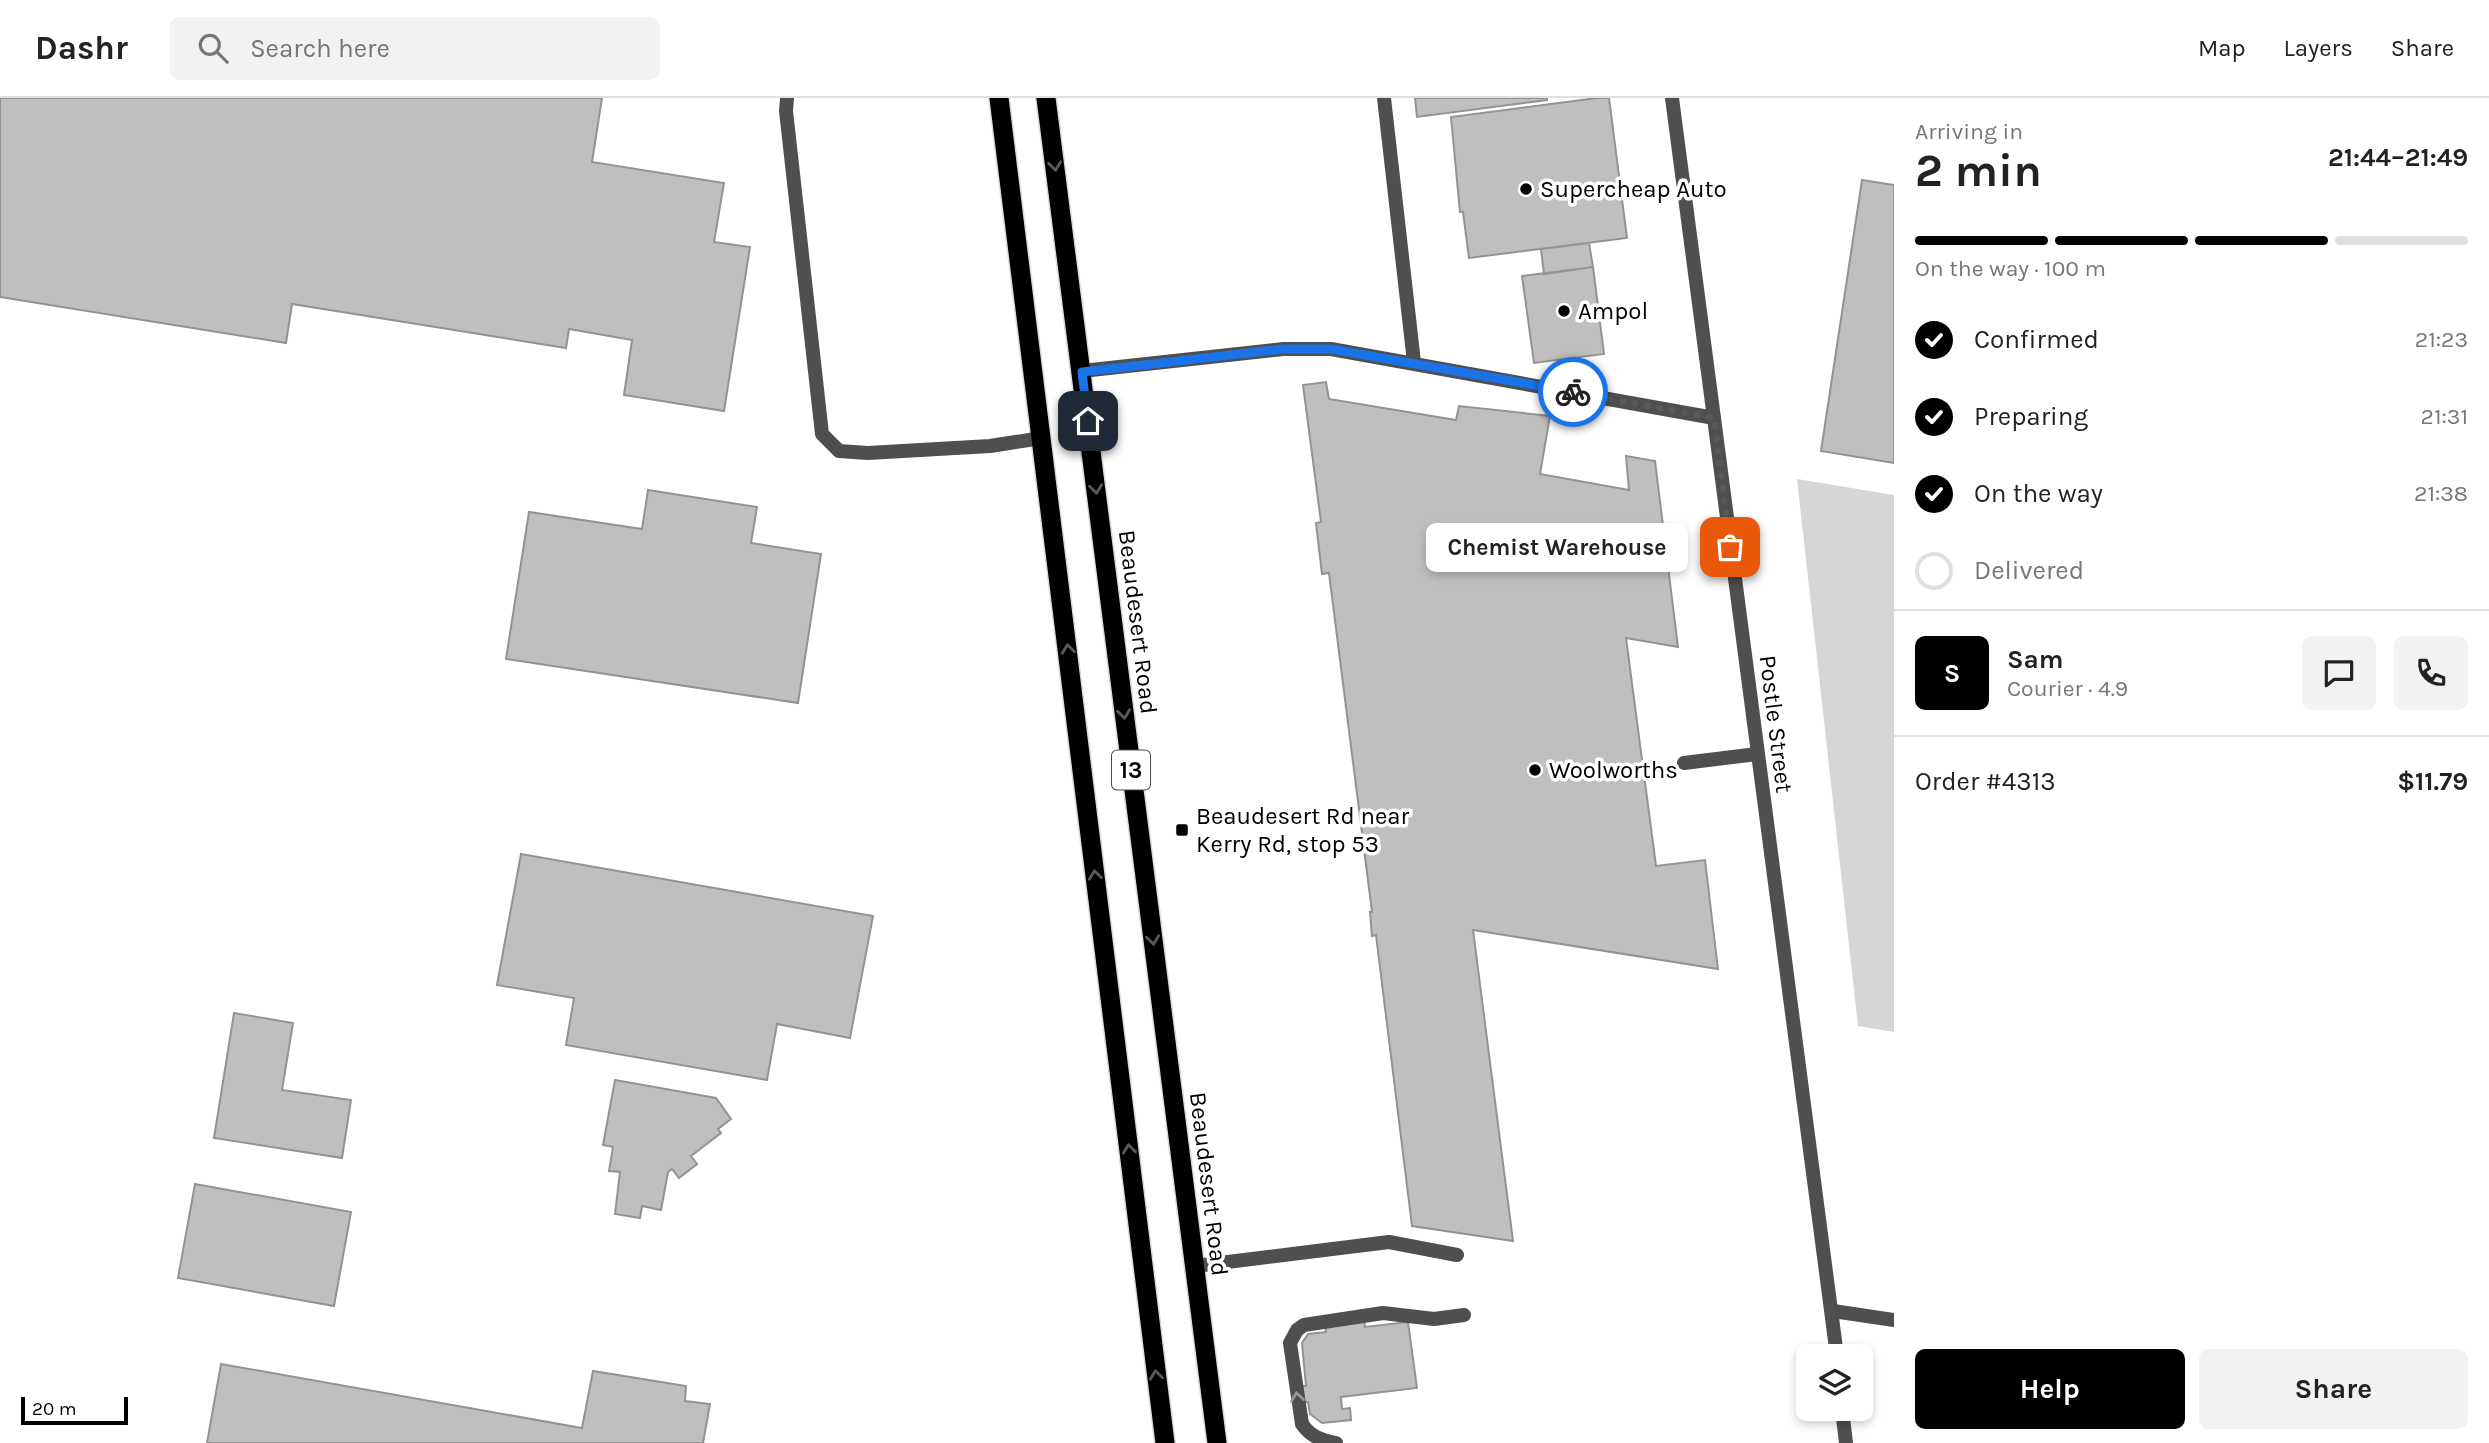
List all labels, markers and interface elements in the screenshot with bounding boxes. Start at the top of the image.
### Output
search box [170,17,660,80]
text: Dashr [35,29,128,67]
icon: search [194,29,232,67]
text: Search here [250,33,390,64]
text: Map [2198,34,2246,62]
text: Layers [2284,34,2353,62]
text: Share [2391,34,2454,62]
text: Arriving in [1915,118,2023,145]
text: 21:44–21:49 [2328,142,2468,173]
text: 2 min [1915,144,2042,198]
one-way arrow [1047,160,1062,172]
place label: Supercheap Auto [1540,175,1727,203]
marker: Supercheap Auto [1518,181,1534,197]
text: On the way · 100 m [1915,255,2106,282]
place label: Ampol [1578,297,1648,325]
marker: Ampol [1556,303,1572,319]
icon: check [1915,321,1953,359]
text: Confirmed [1974,324,2099,355]
text: 21:23 [2415,326,2468,353]
courier [1538,357,1608,427]
icon: bike [1554,373,1592,411]
pin [1058,391,1118,451]
icon: check [1915,398,1953,436]
text: Preparing [1974,401,2088,432]
icon: home [1069,402,1107,440]
text: 21:31 [2421,403,2468,430]
icon: check [1915,475,1953,513]
text: On the way [1974,478,2103,509]
text: 21:38 [2414,480,2468,507]
one-way arrow [1089,483,1104,494]
pin [1700,517,1760,577]
callout: Chemist Warehouse [1426,522,1688,572]
street label: Beaudesert Road [1113,528,1163,716]
icon: bag [1711,528,1749,566]
text: Chemist Warehouse [1447,534,1667,561]
text: Delivered [1974,555,2084,586]
button: chat [2302,636,2376,710]
button: phone [2394,636,2468,710]
one-way arrow [1061,643,1076,654]
text: Sam [2007,644,2063,675]
street label: Postle Street [1754,653,1798,795]
text: S [1944,658,1960,689]
text: Courier · 4.9 [2007,675,2128,702]
one-way arrow [1117,708,1132,720]
road number: 13 [1112,750,1150,790]
place label: Woolworths [1549,756,1678,784]
marker: Woolworths [1527,762,1543,778]
text: Order #4313 [1915,766,2056,797]
text: $11.79 [2397,766,2468,797]
place label: Beaudesert Rd near Kerry Rd, stop 53 [1196,802,1410,858]
marker: Beaudesert Rd near Kerry Rd, stop 53 [1174,822,1190,838]
one-way arrow [1088,869,1103,881]
one-way arrow [1146,934,1161,946]
street label: Beaudesert Road [1184,1090,1234,1278]
one-way arrow [1121,1144,1136,1155]
map controls [1796,1344,1873,1421]
button: layers [1796,1344,1873,1421]
button: Help [1915,1349,2185,1429]
button: Share [2199,1349,2468,1429]
one-way arrow [1149,1369,1164,1381]
one-way arrow [1290,1391,1305,1403]
scale bar [21,1394,128,1426]
text: 20 m [32,1398,77,1420]

